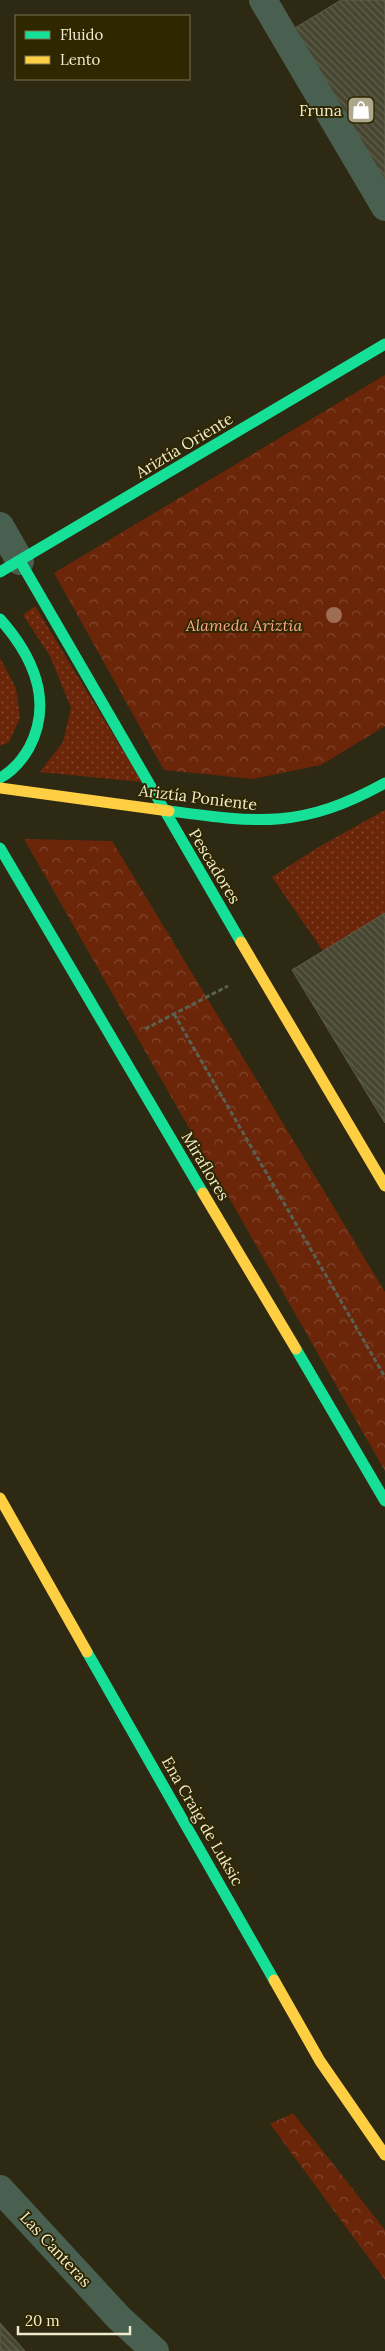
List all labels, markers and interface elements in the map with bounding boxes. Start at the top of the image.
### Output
legend [15,15,190,80]
text: Fluido [60,25,103,44]
text: Lento [60,50,101,69]
shop icon: Fruna [346,95,376,125]
place label: Fruna [299,100,342,120]
street label: Ariztía Oriente [131,408,237,482]
park label: Alameda Ariztia [185,615,302,635]
street label: Ariztía Poniente [137,780,259,814]
street label: Pescadores [185,825,245,907]
street label: Miraflores [178,1128,234,1204]
street label: Ena Craig de Luksic [158,1753,248,1889]
street label: Las Canteras [16,2207,96,2291]
scale bar [18,2304,130,2336]
text: 20 m [25,2311,60,2330]

